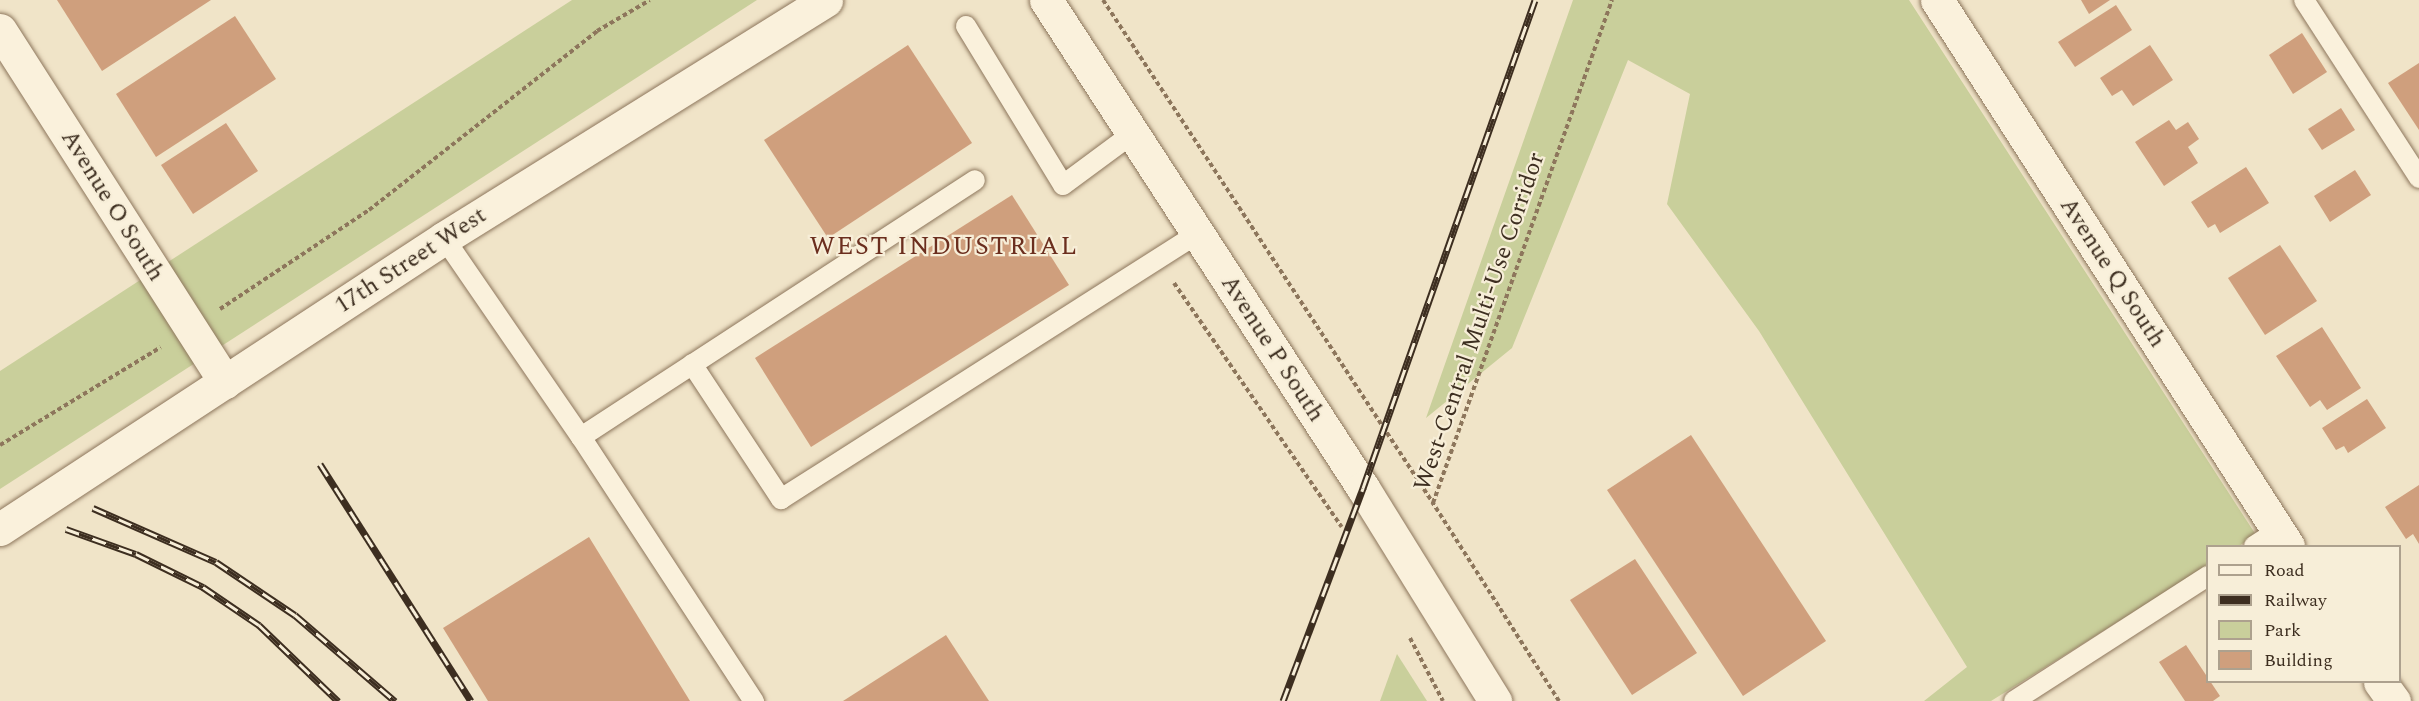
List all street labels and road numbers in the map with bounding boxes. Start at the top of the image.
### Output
street label: Avenue O South [54,125,170,287]
street label: West-Central Multi-Use Corridor [1408,149,1552,495]
street label: Avenue Q South [2053,193,2171,353]
street label: 17th Street West [330,201,492,321]
street label: Avenue P South [1214,270,1330,428]

